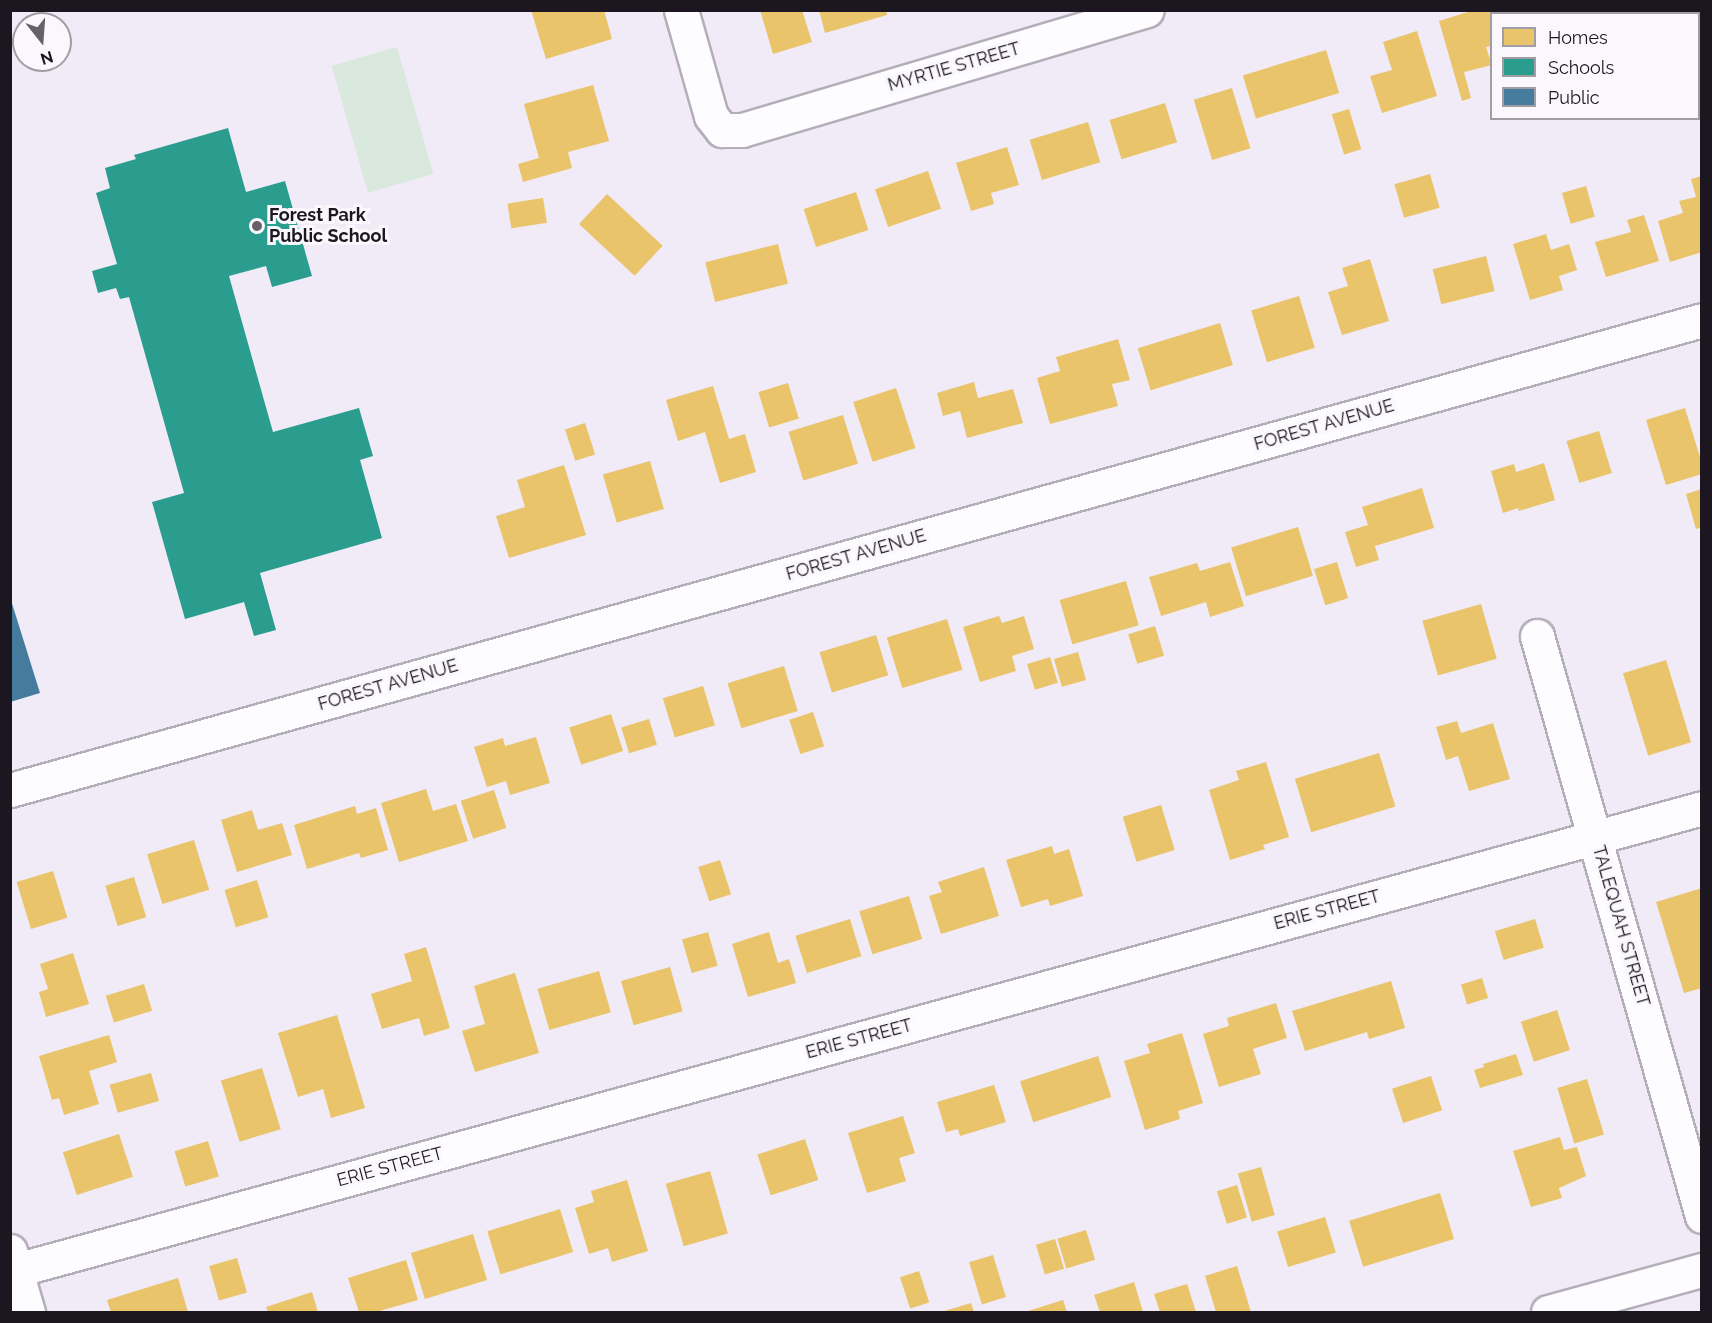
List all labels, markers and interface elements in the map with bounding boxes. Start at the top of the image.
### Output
north arrow [12,12,72,72]
legend [1490,12,1700,120]
text: Homes [1548,27,1608,48]
street label: MYRTIE STREET [885,38,1023,96]
text: N [38,47,55,69]
text: Schools [1548,57,1614,78]
text: Public [1548,87,1600,108]
place label: Forest Park Public School [269,205,387,248]
marker: Forest Park Public School [250,219,264,233]
street label: FOREST AVENUE [1251,395,1397,455]
street label: FOREST AVENUE [783,525,929,585]
street label: FOREST AVENUE [315,655,461,715]
street label: TALEQUAH STREET [1588,843,1654,1009]
street label: ERIE STREET [1271,885,1383,935]
street label: ERIE STREET [803,1014,915,1064]
street label: ERIE STREET [334,1142,446,1192]

